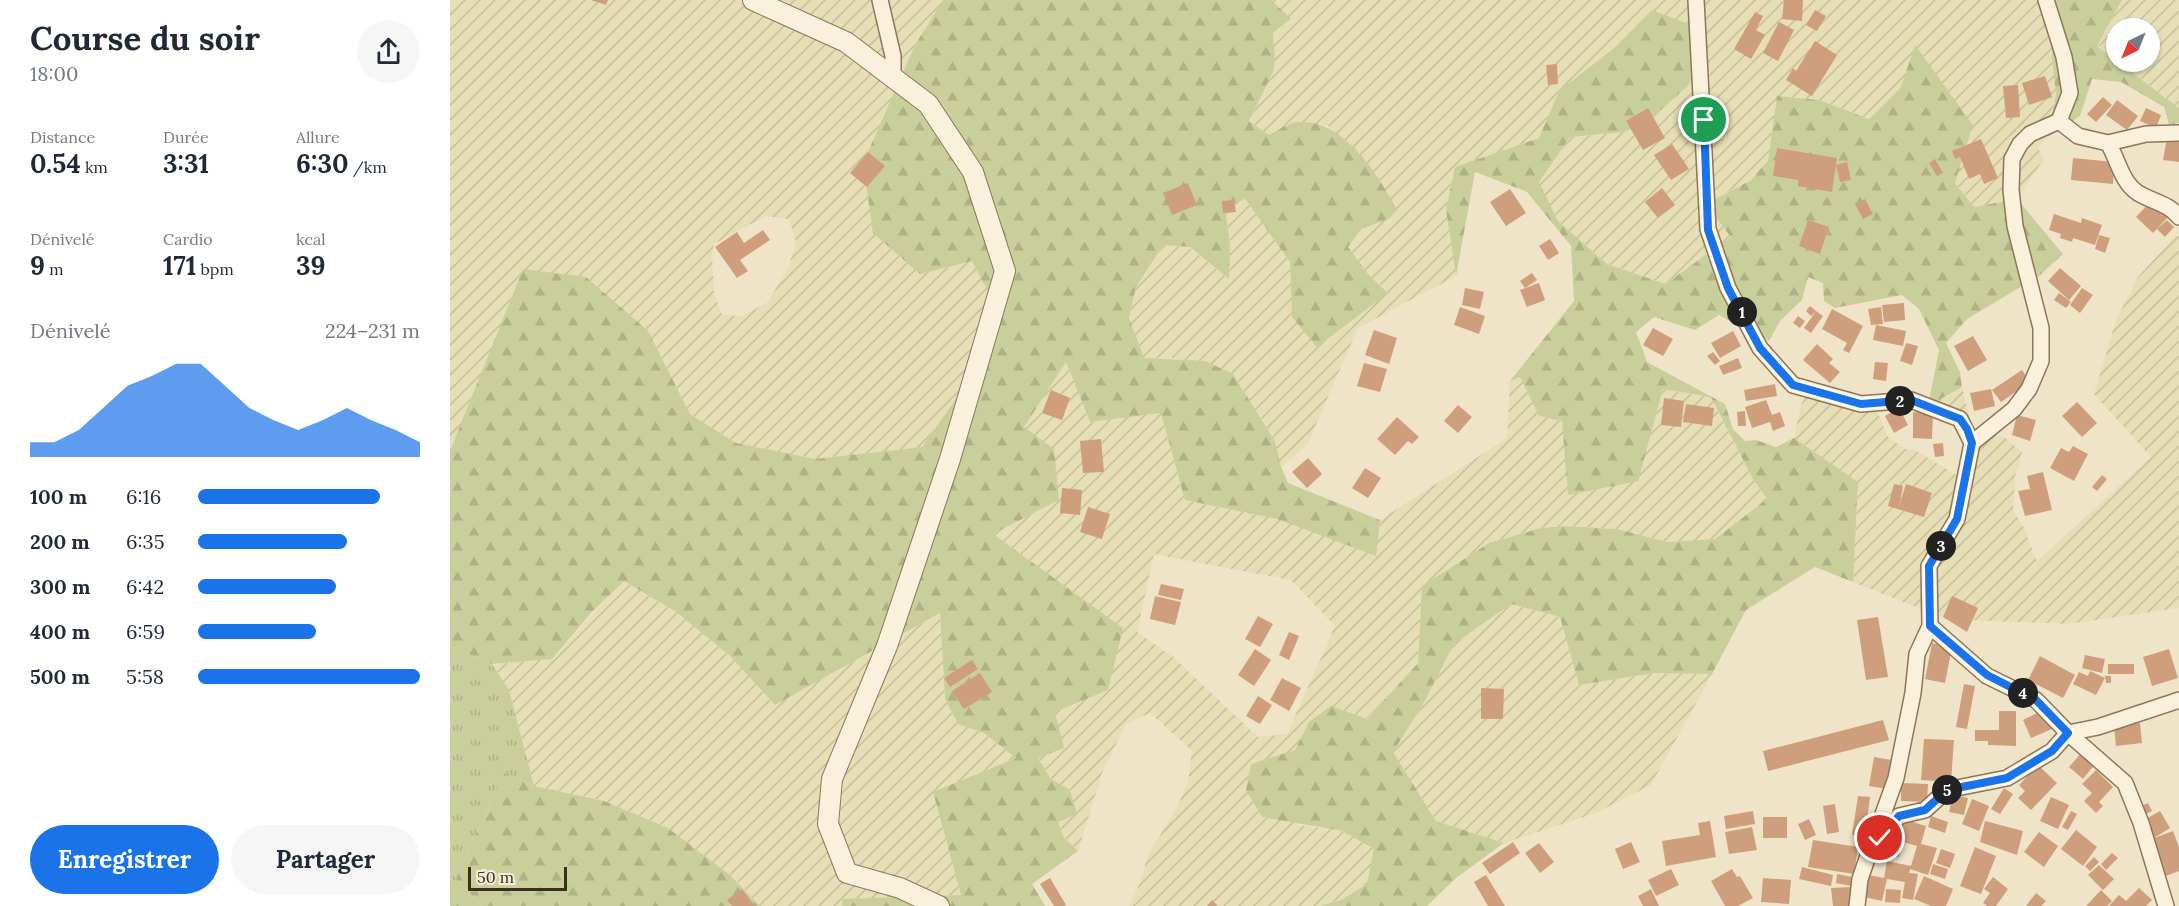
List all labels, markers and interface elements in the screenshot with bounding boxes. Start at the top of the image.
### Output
text: Course du soir [30,17,260,59]
north arrow [2106,18,2160,72]
map controls [2106,18,2160,72]
button: share [357,20,420,83]
text: 18:00 [30,61,78,86]
pin [1678,94,1729,145]
icon: arrive [1687,103,1720,136]
text: Distance [30,127,95,147]
text: Durée [163,127,209,147]
text: Allure [296,127,340,147]
text: 0.54 [30,147,81,180]
text: 3:31 [163,147,209,180]
text: 6:30 [296,147,349,180]
text: km [81,157,108,177]
text: /km [349,157,387,177]
text: Dénivelé [30,229,95,249]
text: Cardio [163,229,213,249]
text: kcal [296,229,326,249]
text: 9 [30,249,45,282]
text: 171 [163,249,196,282]
text: 39 [296,249,326,282]
text: m [45,259,64,279]
text: bpm [196,259,234,279]
pin: 1 [1727,297,1757,327]
text: 1 [1739,302,1745,322]
text: Dénivelé [30,318,111,343]
text: 224–231 m [325,318,420,343]
pin: 2 [1885,386,1915,416]
text: 2 [1896,391,1904,411]
text: 100 m [30,484,87,509]
text: 6:16 [126,484,161,509]
text: 200 m [30,529,90,554]
text: 6:35 [126,529,165,554]
pin: 3 [1926,531,1956,561]
text: 3 [1937,536,1945,556]
text: 300 m [30,574,90,599]
text: 6:42 [126,574,164,599]
text: 400 m [30,619,90,644]
text: 6:59 [126,619,165,644]
text: 500 m [30,664,90,689]
text: 5:58 [126,664,164,689]
pin: 4 [2008,678,2038,708]
text: 4 [2019,683,2027,703]
pin: 5 [1932,775,1962,805]
text: 5 [1943,780,1951,800]
pin [1854,812,1905,863]
icon: check [1863,821,1896,854]
button: Enregistrer [30,825,219,894]
button: Partager [231,825,420,894]
scale bar [468,864,567,892]
text: 50 m [477,867,514,887]

